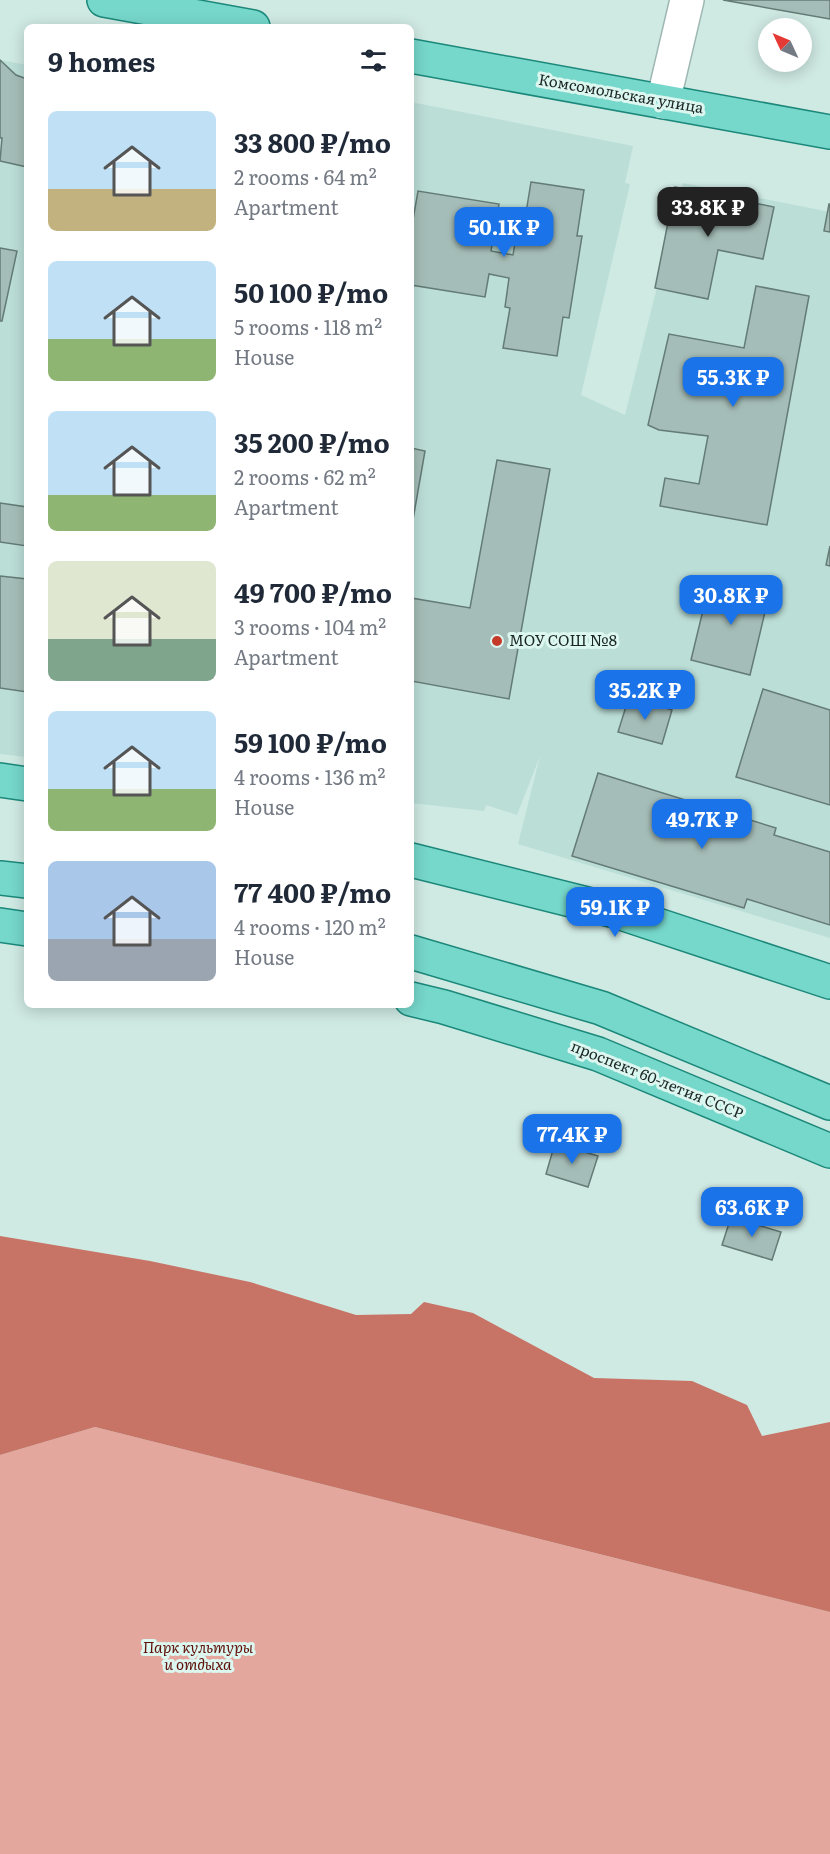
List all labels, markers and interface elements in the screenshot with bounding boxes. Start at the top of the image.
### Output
north arrow [758,18,812,72]
map controls [758,18,812,72]
text: 9 homes [48,41,155,80]
icon: filters [357,44,390,77]
street label: Комсомольская улица [537,67,707,119]
text: 33 800 ₽/mo [234,122,391,161]
icon: home [96,135,168,207]
text: 2 rooms · 64 m² [234,161,377,191]
pin: 33.8K ₽ [653,187,763,238]
text: Apartment [234,191,339,221]
text: 33.8K ₽ [671,191,745,221]
pin: 50.1K ₽ [449,207,559,258]
text: 50.1K ₽ [468,211,540,241]
text: 50 100 ₽/mo [234,272,388,311]
icon: home [96,285,168,357]
text: 5 rooms · 118 m² [234,311,382,341]
text: House [234,341,294,371]
pin: 55.3K ₽ [678,357,788,408]
text: 55.3K ₽ [697,361,769,391]
text: 35 200 ₽/mo [234,422,390,461]
icon: home [96,435,168,507]
text: 2 rooms · 62 m² [234,461,376,491]
text: Apartment [234,491,339,521]
text: 49 700 ₽/mo [234,572,392,611]
pin: 30.8K ₽ [676,575,786,626]
text: 30.8K ₽ [694,579,768,609]
icon: home [96,585,168,657]
text: 3 rooms · 104 m² [234,611,386,641]
place label: МОУ СОШ №8 [509,628,617,651]
marker: МОУ СОШ №8 [490,634,504,648]
text: Apartment [234,641,339,671]
pin: 35.2K ₽ [590,670,700,721]
text: 35.2K ₽ [609,674,681,704]
text: 59 100 ₽/mo [234,722,387,761]
icon: home [96,735,168,807]
text: 4 rooms · 136 m² [234,761,385,791]
text: House [234,791,294,821]
pin: 49.7K ₽ [647,799,757,850]
text: 49.7K ₽ [666,803,738,833]
text: 77 400 ₽/mo [234,872,391,911]
icon: home [96,885,168,957]
pin: 59.1K ₽ [560,887,670,938]
text: 59.1K ₽ [580,891,650,921]
text: 4 rooms · 120 m² [234,911,386,941]
text: House [234,941,294,971]
street label: проспект 60-летия СССР [568,1033,747,1124]
pin: 77.4K ₽ [517,1114,627,1165]
text: 77.4K ₽ [537,1118,607,1148]
pin: 63.6K ₽ [697,1187,807,1238]
text: 63.6K ₽ [715,1191,789,1221]
park label: Парк культуры и отдыха [143,1635,254,1675]

